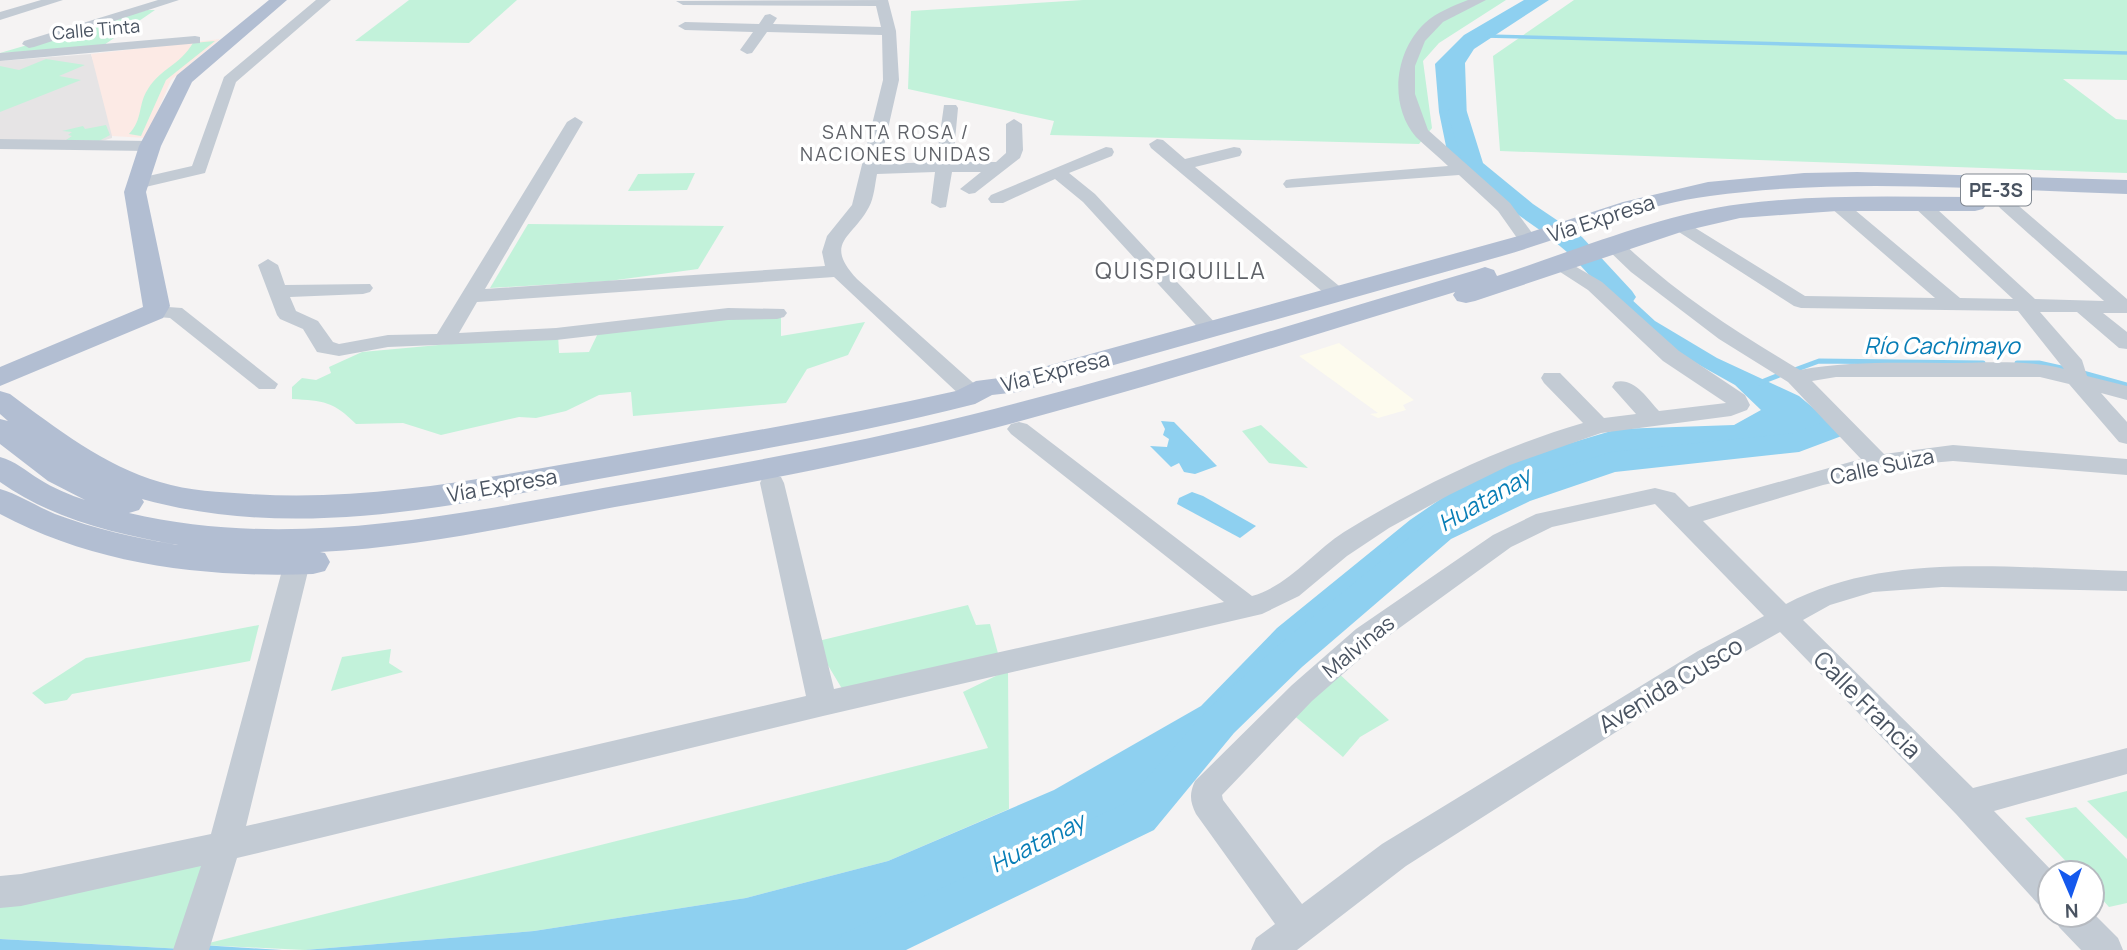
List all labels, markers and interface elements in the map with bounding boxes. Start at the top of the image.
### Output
street label: Calle Tinta [51,13,141,45]
district label: SANTA ROSA / NACIONES UNIDAS [800,119,992,167]
road number: PE-3S [1961,174,2031,206]
street label: Vía Expresa [1544,188,1658,248]
district label: QUISPIQUILLA [1095,254,1267,286]
water label: Río Cachimayo [1864,329,2021,361]
street label: Vía Expresa [998,344,1112,398]
street label: Calle Suiza [1828,441,1936,491]
water label: Huatanay [1432,458,1539,538]
street label: Vía Expresa [445,462,559,508]
street label: Malvinas [1316,608,1400,684]
street label: Avenida Cusco [1592,628,1748,740]
street label: Calle Francia [1807,643,1929,765]
water label: Huatanay [984,803,1092,879]
north arrow [2036,859,2106,929]
text: N [2064,898,2079,924]

